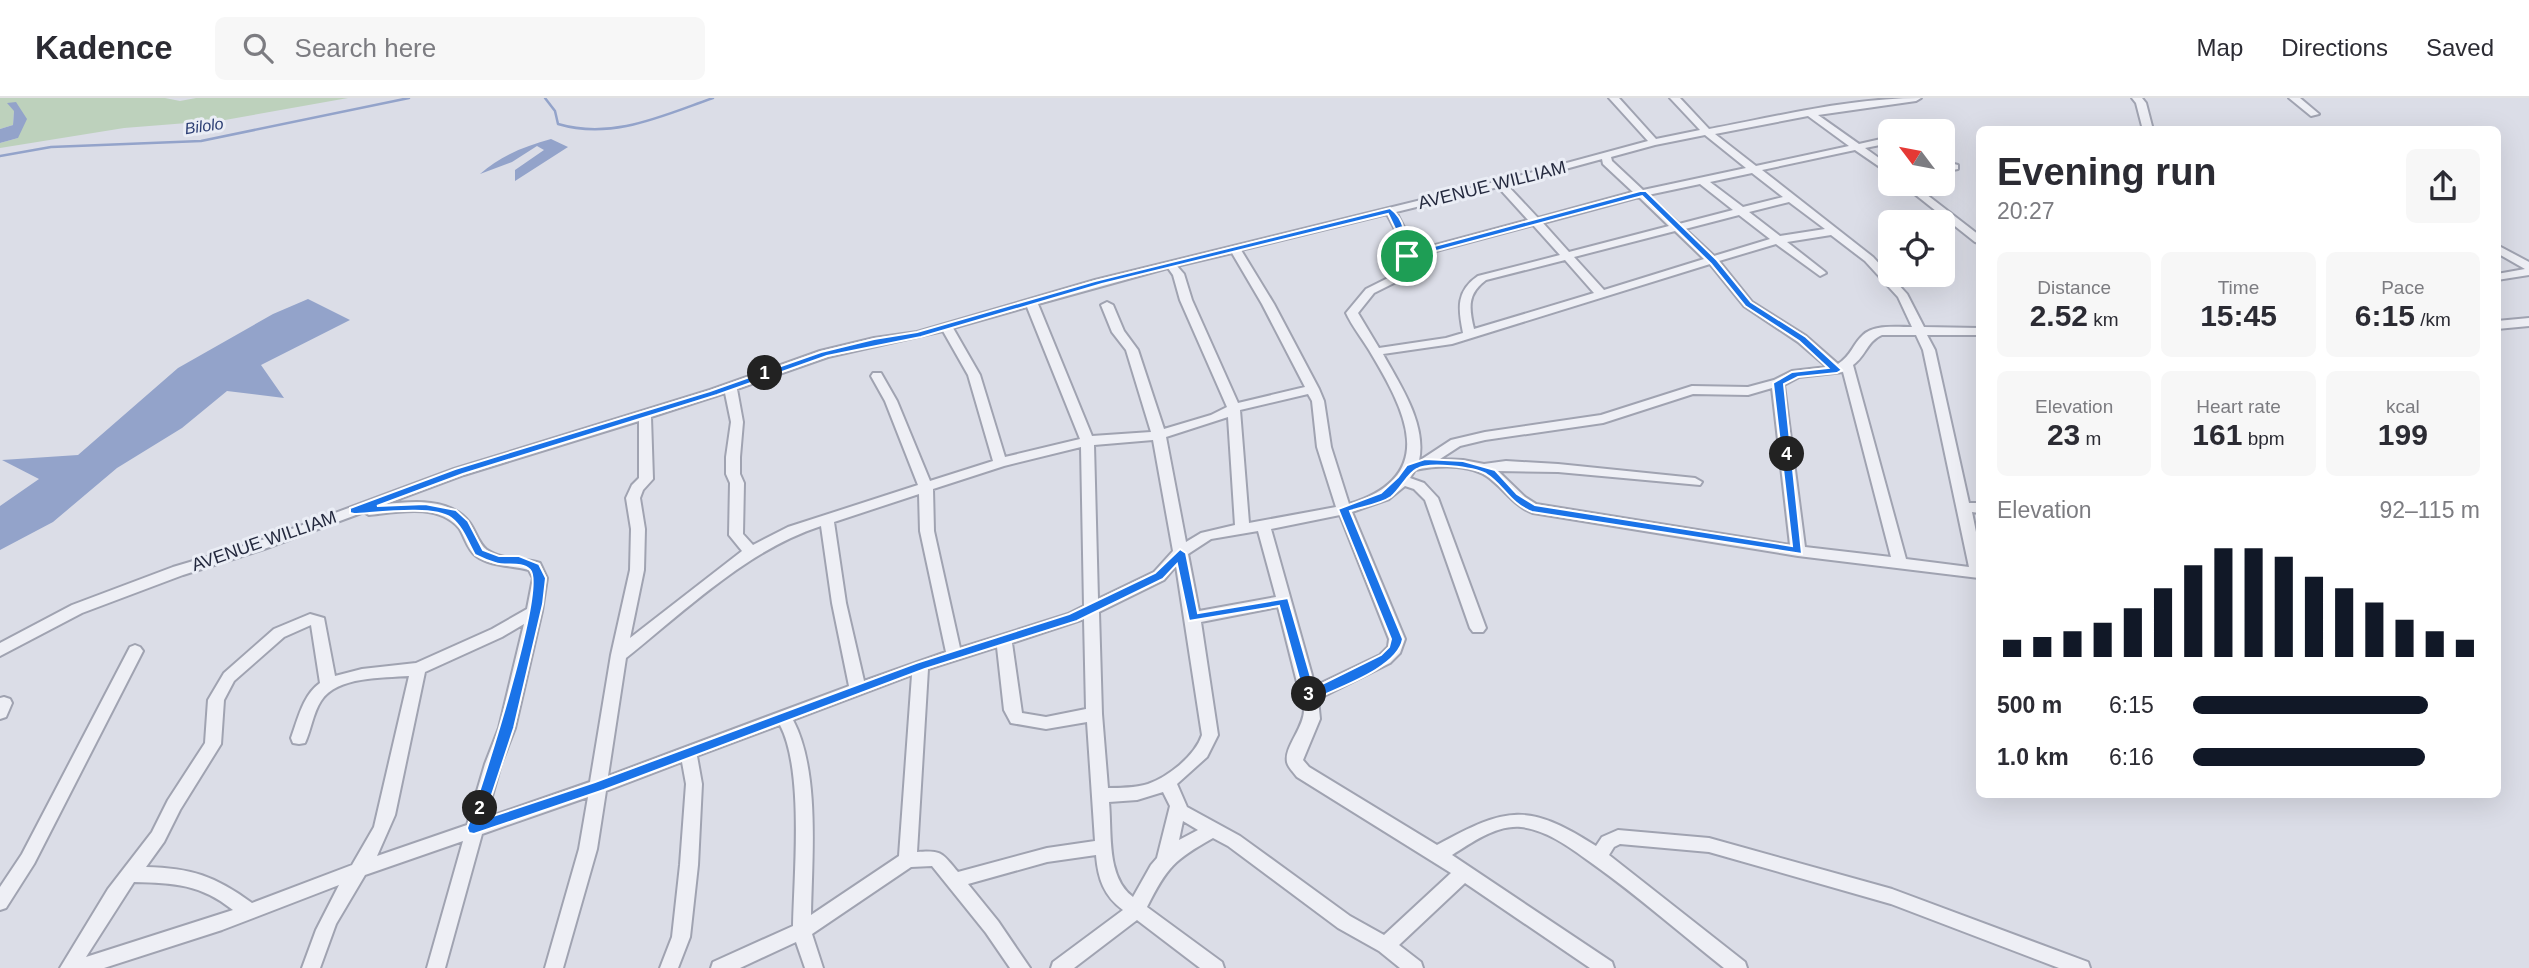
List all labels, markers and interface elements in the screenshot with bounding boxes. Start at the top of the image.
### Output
search box [215,17,705,80]
text: Kadence [35,29,173,66]
icon: search [239,29,277,67]
text: Search here [295,33,436,63]
text: Map [2197,34,2243,61]
text: Directions [2281,34,2388,61]
text: Saved [2426,34,2494,61]
water label: Bilolo [183,115,225,137]
north arrow [1878,119,1955,196]
map controls [1878,119,1955,287]
button: share [2406,149,2480,223]
text: Evening run [1997,151,2217,193]
street label: AVENUE WILLIAM [1416,157,1568,213]
text: 20:27 [1997,198,2055,224]
button: locate [1878,210,1955,287]
pin [1377,226,1437,286]
icon: arrive [1388,237,1426,275]
text: Distance [2037,277,2111,298]
text: Time [2218,277,2259,298]
text: Pace [2381,277,2424,298]
text: 2.52 [2030,299,2088,332]
text: 15:45 [2200,299,2277,332]
text: 6:15 [2355,299,2415,332]
text: km [2088,309,2119,330]
text: /km [2415,309,2451,330]
pin: 1 [748,356,782,390]
text: 1 [759,362,770,383]
text: Elevation [2035,396,2113,417]
text: Heart rate [2196,396,2281,417]
text: kcal [2386,396,2420,417]
text: 23 [2047,418,2080,451]
text: 161 [2192,418,2242,451]
text: 199 [2378,418,2428,451]
text: m [2080,428,2101,449]
text: bpm [2242,428,2285,449]
pin: 4 [1770,436,1804,472]
text: 4 [1781,443,1792,464]
text: Elevation [1997,497,2092,523]
text: 92–115 m [2379,497,2480,523]
street label: AVENUE WILLIAM [189,507,339,575]
pin: 3 [1292,676,1326,712]
text: 3 [1303,683,1314,704]
text: 500 m [1997,692,2062,718]
text: 6:15 [2109,692,2154,718]
text: 1.0 km [1997,744,2069,770]
text: 6:16 [2109,744,2154,770]
pin: 2 [462,790,498,826]
text: 2 [474,797,485,818]

